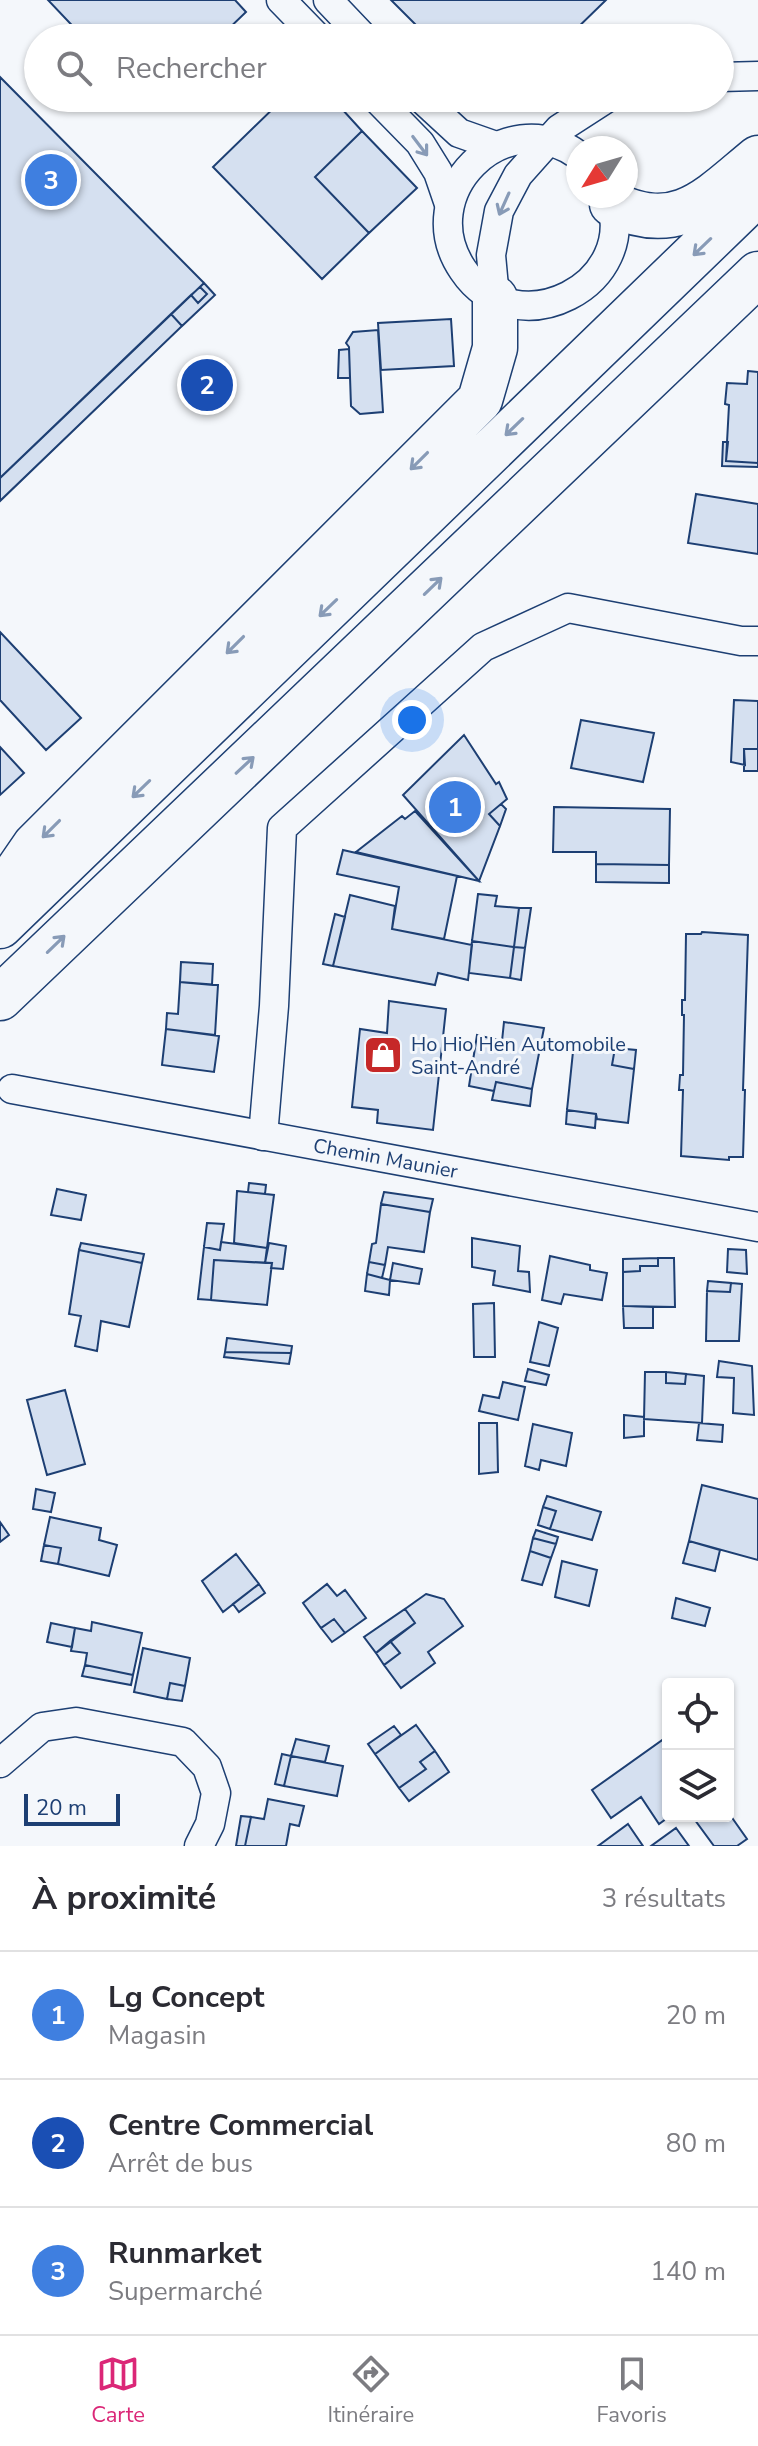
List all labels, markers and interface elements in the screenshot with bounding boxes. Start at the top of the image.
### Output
search box [24,24,734,112]
icon: search [52,46,96,90]
text: Rechercher [116,48,267,89]
one-way arrow [412,135,429,156]
north arrow [566,136,638,208]
pin: 3 [25,150,77,210]
one-way arrow [495,192,510,216]
one-way arrow [692,237,712,256]
pin: 2 [181,355,233,415]
one-way arrow [504,417,524,436]
one-way arrow [410,451,429,470]
one-way arrow [423,576,443,595]
one-way arrow [318,599,338,618]
one-way arrow [226,635,245,654]
your location [392,700,432,740]
one-way arrow [235,756,255,775]
pin: 1 [429,777,481,837]
one-way arrow [131,780,151,799]
one-way arrow [42,819,61,838]
one-way arrow [46,936,66,954]
place label: Ho Hio Hen Automobile Saint-André [411,1031,626,1081]
shop icon: Ho Hio Hen Automobile Saint-André [362,1034,404,1076]
street label: Chemin Maunier [311,1132,460,1185]
map controls [662,1678,734,1822]
button: locate [662,1678,734,1750]
button: layers [662,1750,734,1822]
scale bar [24,1790,120,1826]
text: 20 m [36,1793,87,1823]
text: À proximité [32,1875,216,1921]
text: 3 résultats [602,1881,726,1916]
text: Lg Concept [108,1977,265,2018]
text: 1 [50,1998,66,2033]
text: 20 m [666,1998,726,2033]
text: Magasin [108,2018,206,2053]
text: Centre Commercial [108,2105,373,2146]
text: 2 [50,2126,66,2161]
text: 80 m [666,2126,726,2161]
text: Arrêt de bus [108,2146,253,2181]
text: Runmarket [108,2233,261,2274]
text: 3 [50,2254,66,2289]
text: 140 m [650,2254,726,2289]
text: Supermarché [108,2274,263,2309]
tab: Carte [91,2352,145,2430]
tab: Itinéraire [328,2352,414,2430]
tab: Favoris [597,2352,667,2430]

